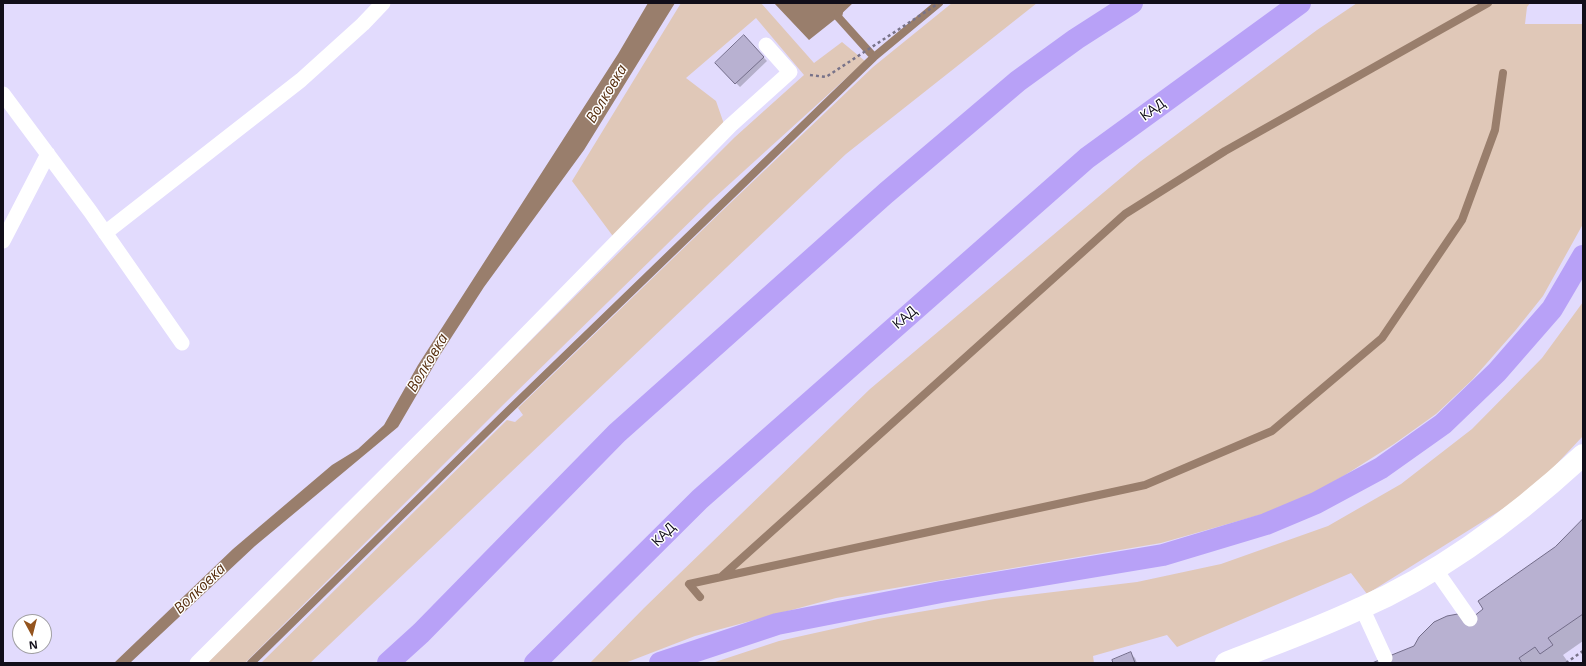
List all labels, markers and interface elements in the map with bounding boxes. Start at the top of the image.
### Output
water label: Волковка [583,62,631,126]
street label: КАД [1137,95,1169,125]
street label: КАД [889,303,921,333]
water label: Волковка [404,331,452,395]
street label: КАД [649,520,679,550]
water label: Волковка [170,560,230,618]
north arrow [12,614,52,654]
text: N [28,637,39,653]

